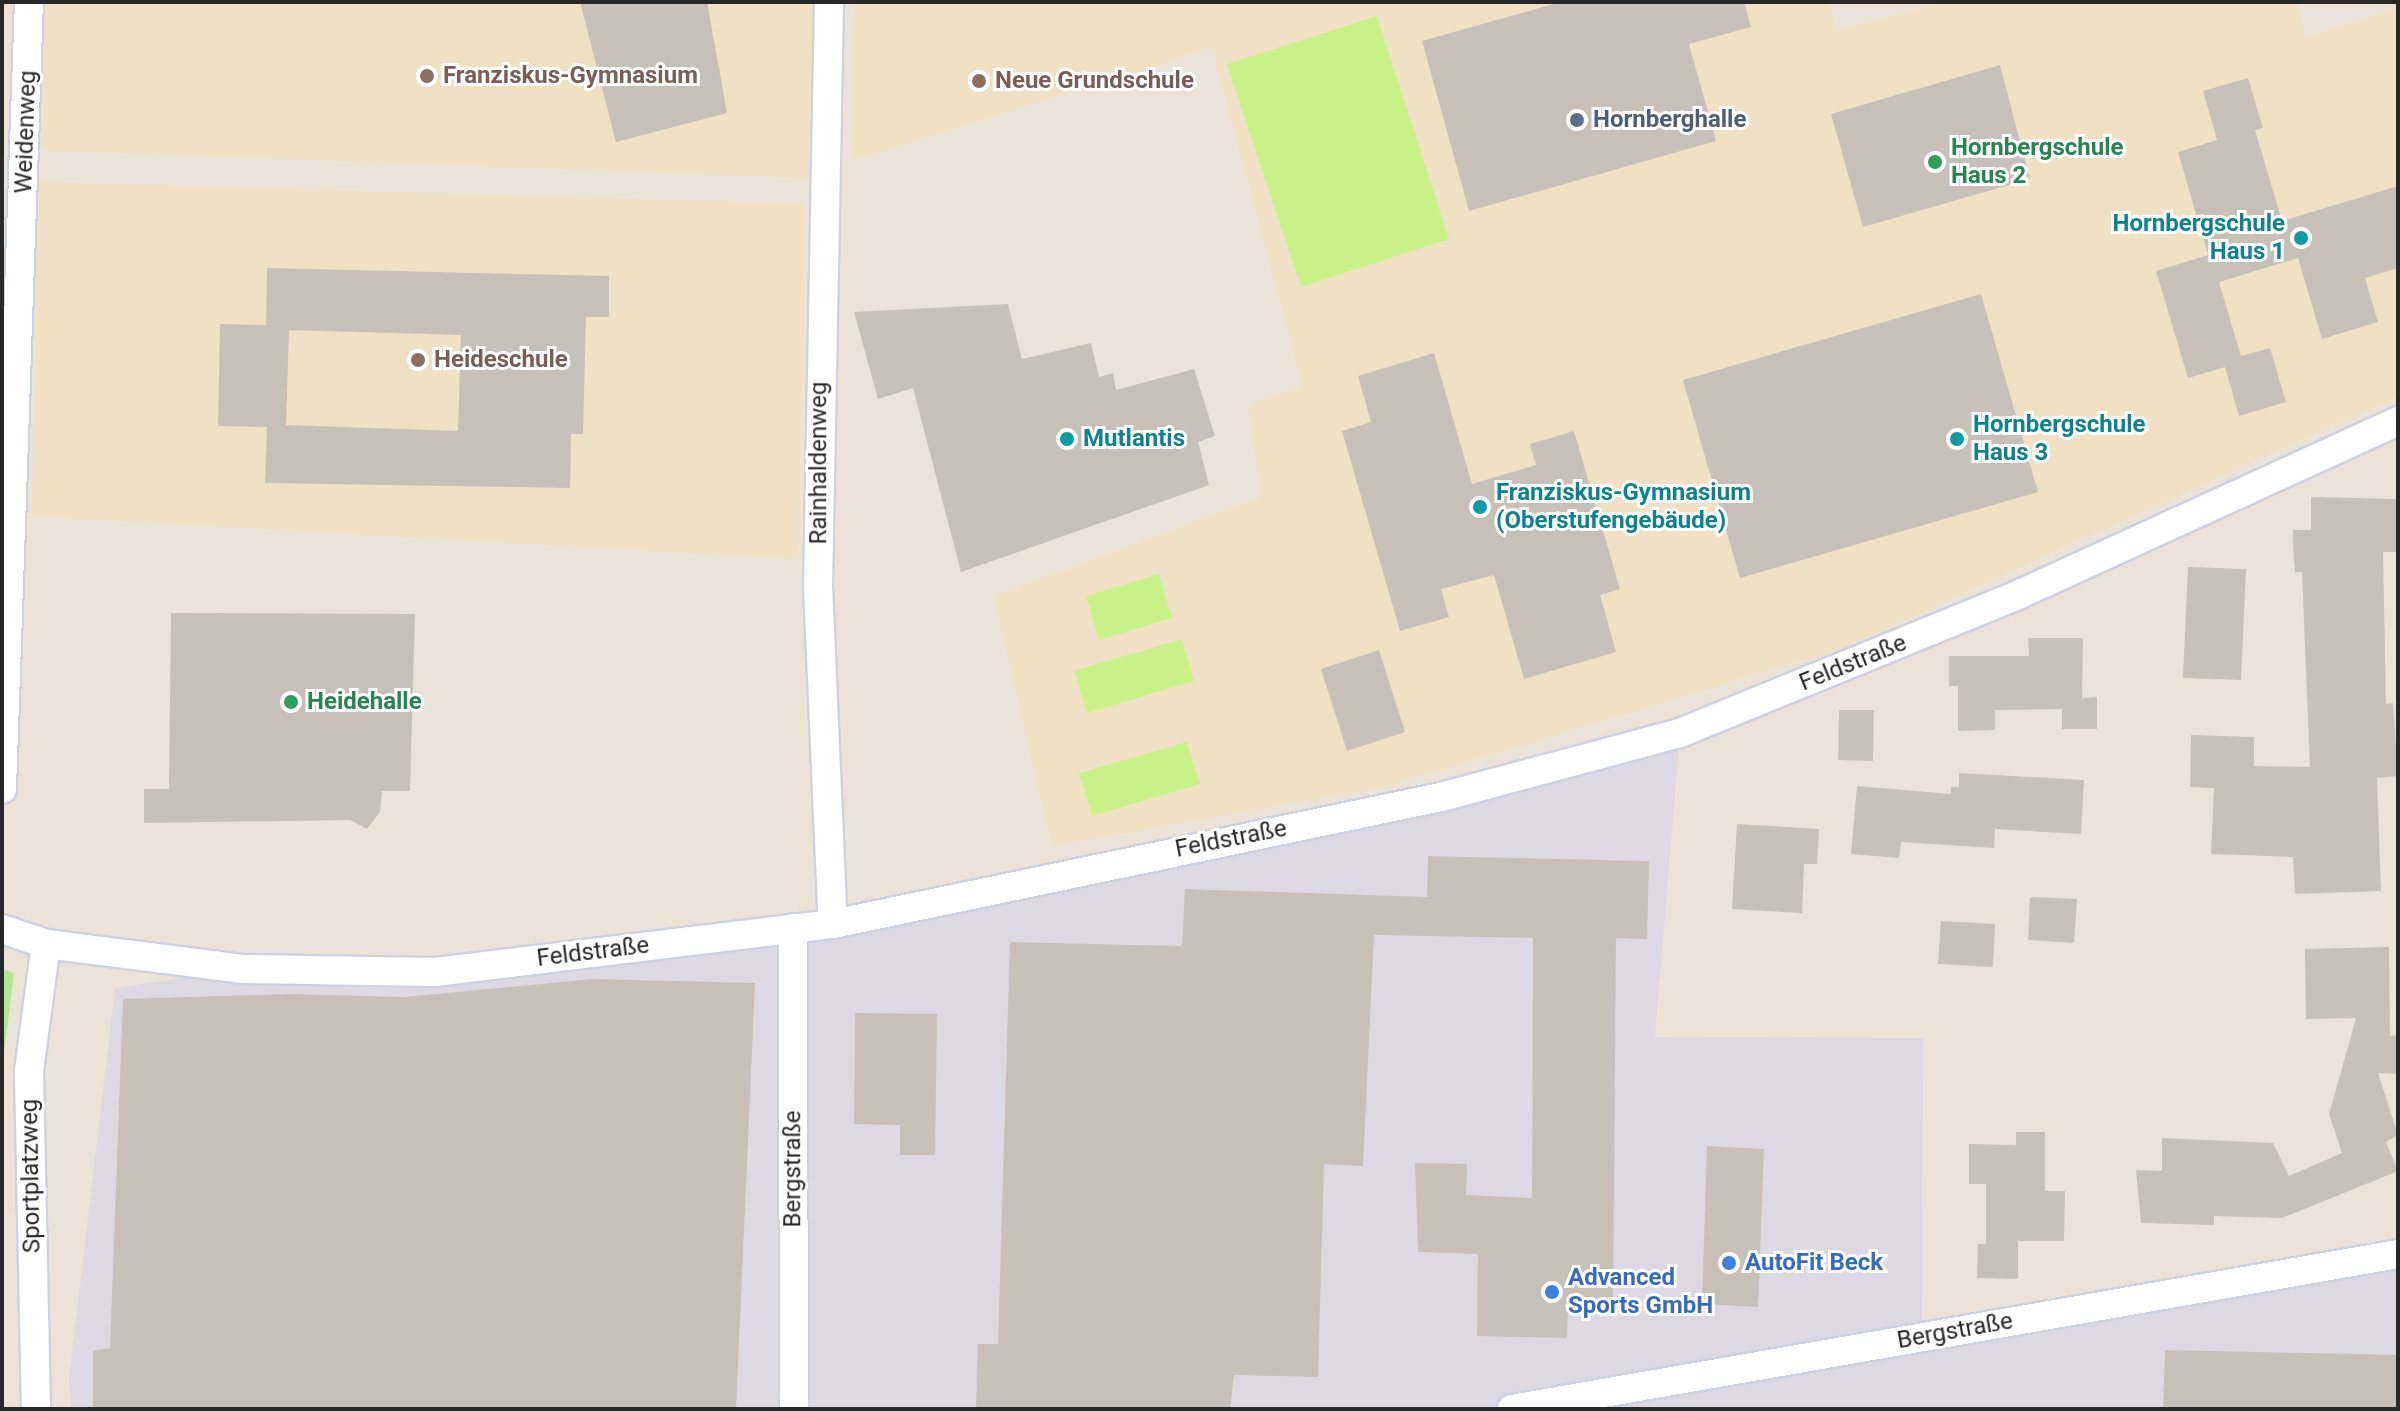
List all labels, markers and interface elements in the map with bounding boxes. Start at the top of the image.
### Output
place label: Franziskus-Gymnasium [443,62,698,90]
marker: Franziskus-Gymnasium [418,67,436,85]
place label: Neue Grundschule [995,67,1194,95]
street label: Weidenweg [9,70,43,194]
marker: Neue Grundschule [970,72,988,90]
place label: Hornberghalle [1593,106,1746,134]
marker: Hornberghalle [1568,111,1586,129]
place label: Hornbergschule Haus 2 [1951,134,2124,190]
marker: Hornbergschule Haus 2 [1926,153,1944,171]
place label: Hornbergschule Haus 1 [2112,210,2285,266]
marker: Hornbergschule Haus 1 [2292,229,2310,247]
place label: Heideschule [434,346,568,374]
marker: Heideschule [409,351,427,369]
street label: Rainhaldenweg [805,382,833,544]
place label: Hornbergschule Haus 3 [1973,411,2146,467]
place label: Mutlantis [1083,425,1185,453]
marker: Mutlantis [1058,430,1076,448]
marker: Hornbergschule Haus 3 [1948,430,1966,448]
place label: Franziskus-Gymnasium (Oberstufengebäude) [1496,479,1751,535]
marker: Franziskus-Gymnasium (Oberstufengebäude) [1471,498,1489,516]
street label: Feldstraße [1795,628,1911,698]
place label: Heidehalle [307,688,422,716]
marker: Heidehalle [282,693,300,711]
street label: Feldstraße [1173,814,1289,864]
street label: Feldstraße [535,931,651,973]
street label: Sportplatzweg [15,1099,47,1253]
street label: Bergstraße [779,1110,807,1228]
place label: AutoFit Beck [1745,1249,1883,1277]
marker: AutoFit Beck [1720,1254,1738,1272]
place label: Advanced Sports GmbH [1568,1264,1713,1320]
marker: Advanced Sports GmbH [1543,1283,1561,1301]
street label: Bergstraße [1895,1307,2015,1355]

